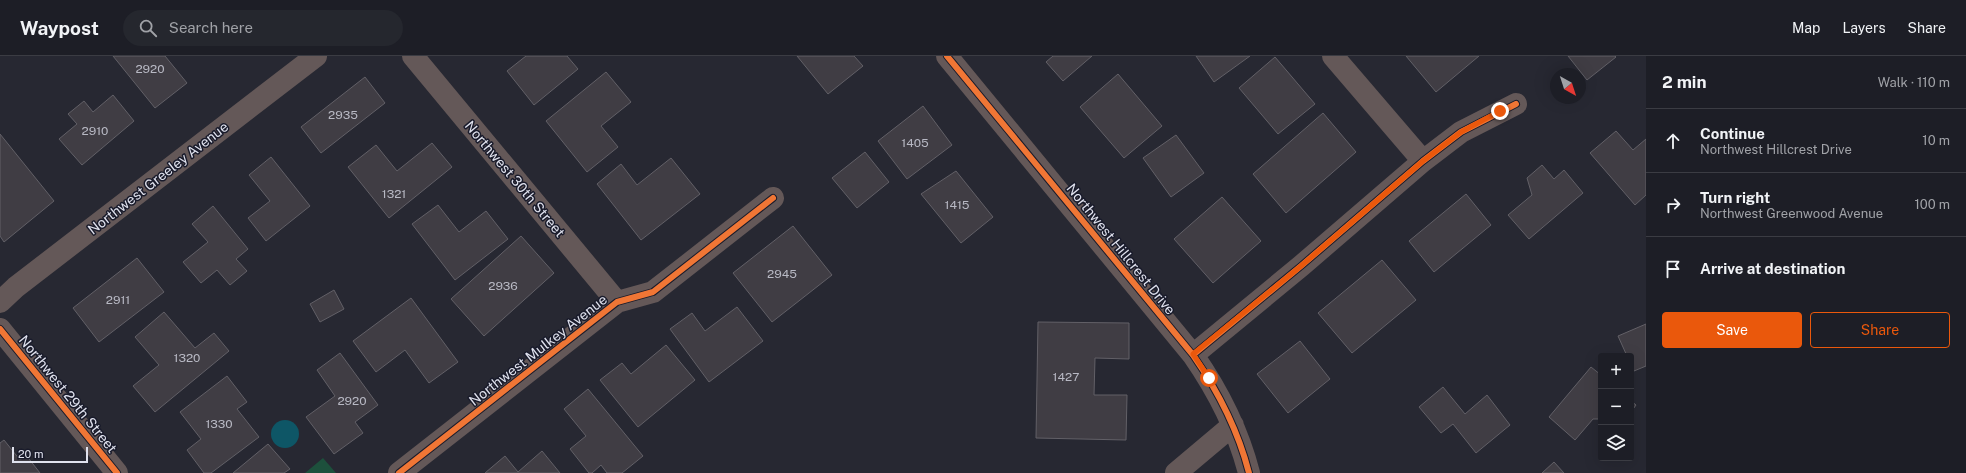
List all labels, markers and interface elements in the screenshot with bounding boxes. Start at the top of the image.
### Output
search box [123,10,403,46]
text: Waypost [20,17,99,39]
icon: search [137,17,159,39]
text: Search here [169,19,253,36]
text: Map [1792,20,1820,36]
text: Layers [1842,20,1886,36]
text: Share [1908,20,1946,36]
house number: 2920 [135,62,165,76]
north arrow [1550,68,1586,104]
text: 2 min [1662,72,1707,92]
text: Walk · 110 m [1878,75,1950,90]
route end [1491,102,1509,120]
house number: 2935 [328,108,358,122]
street label: Northwest Greeley Avenue [85,118,231,238]
street label: Northwest 30th Street [462,118,568,240]
house number: 2910 [82,124,108,138]
text: Continue [1700,125,1765,142]
icon: ahead [1662,130,1684,152]
text: 10 m [1922,133,1950,148]
house number: 1405 [901,136,929,150]
text: Northwest Hillcrest Drive [1700,142,1852,157]
street label: Northwest Hillcrest Drive [1063,180,1179,318]
house number: 1321 [382,187,406,201]
text: Turn right [1700,189,1770,206]
icon: right [1662,194,1684,216]
text: 100 m [1914,197,1950,212]
house number: 1415 [945,198,970,212]
text: Northwest Greenwood Avenue [1700,206,1883,221]
icon: arrive [1662,258,1684,280]
text: Arrive at destination [1700,260,1845,277]
house number: 2945 [767,267,797,281]
house number: 2936 [488,279,518,293]
street label: Northwest Mulkey Avenue [466,291,610,409]
house number: 2911 [106,293,130,307]
button: Save [1662,312,1802,348]
button: Share [1810,312,1950,348]
street label: Northwest 29th Street [16,332,120,456]
house number: 1320 [174,351,200,365]
map controls [1598,353,1634,461]
button: + [1598,353,1634,389]
route start [1200,369,1218,387]
house number: 1427 [1053,370,1079,384]
button: − [1598,389,1634,425]
house number: 2920 [337,394,367,408]
house number: 1330 [205,417,233,431]
button: layers [1598,425,1634,461]
scale bar [12,445,88,464]
text: 20 m [18,448,43,460]

